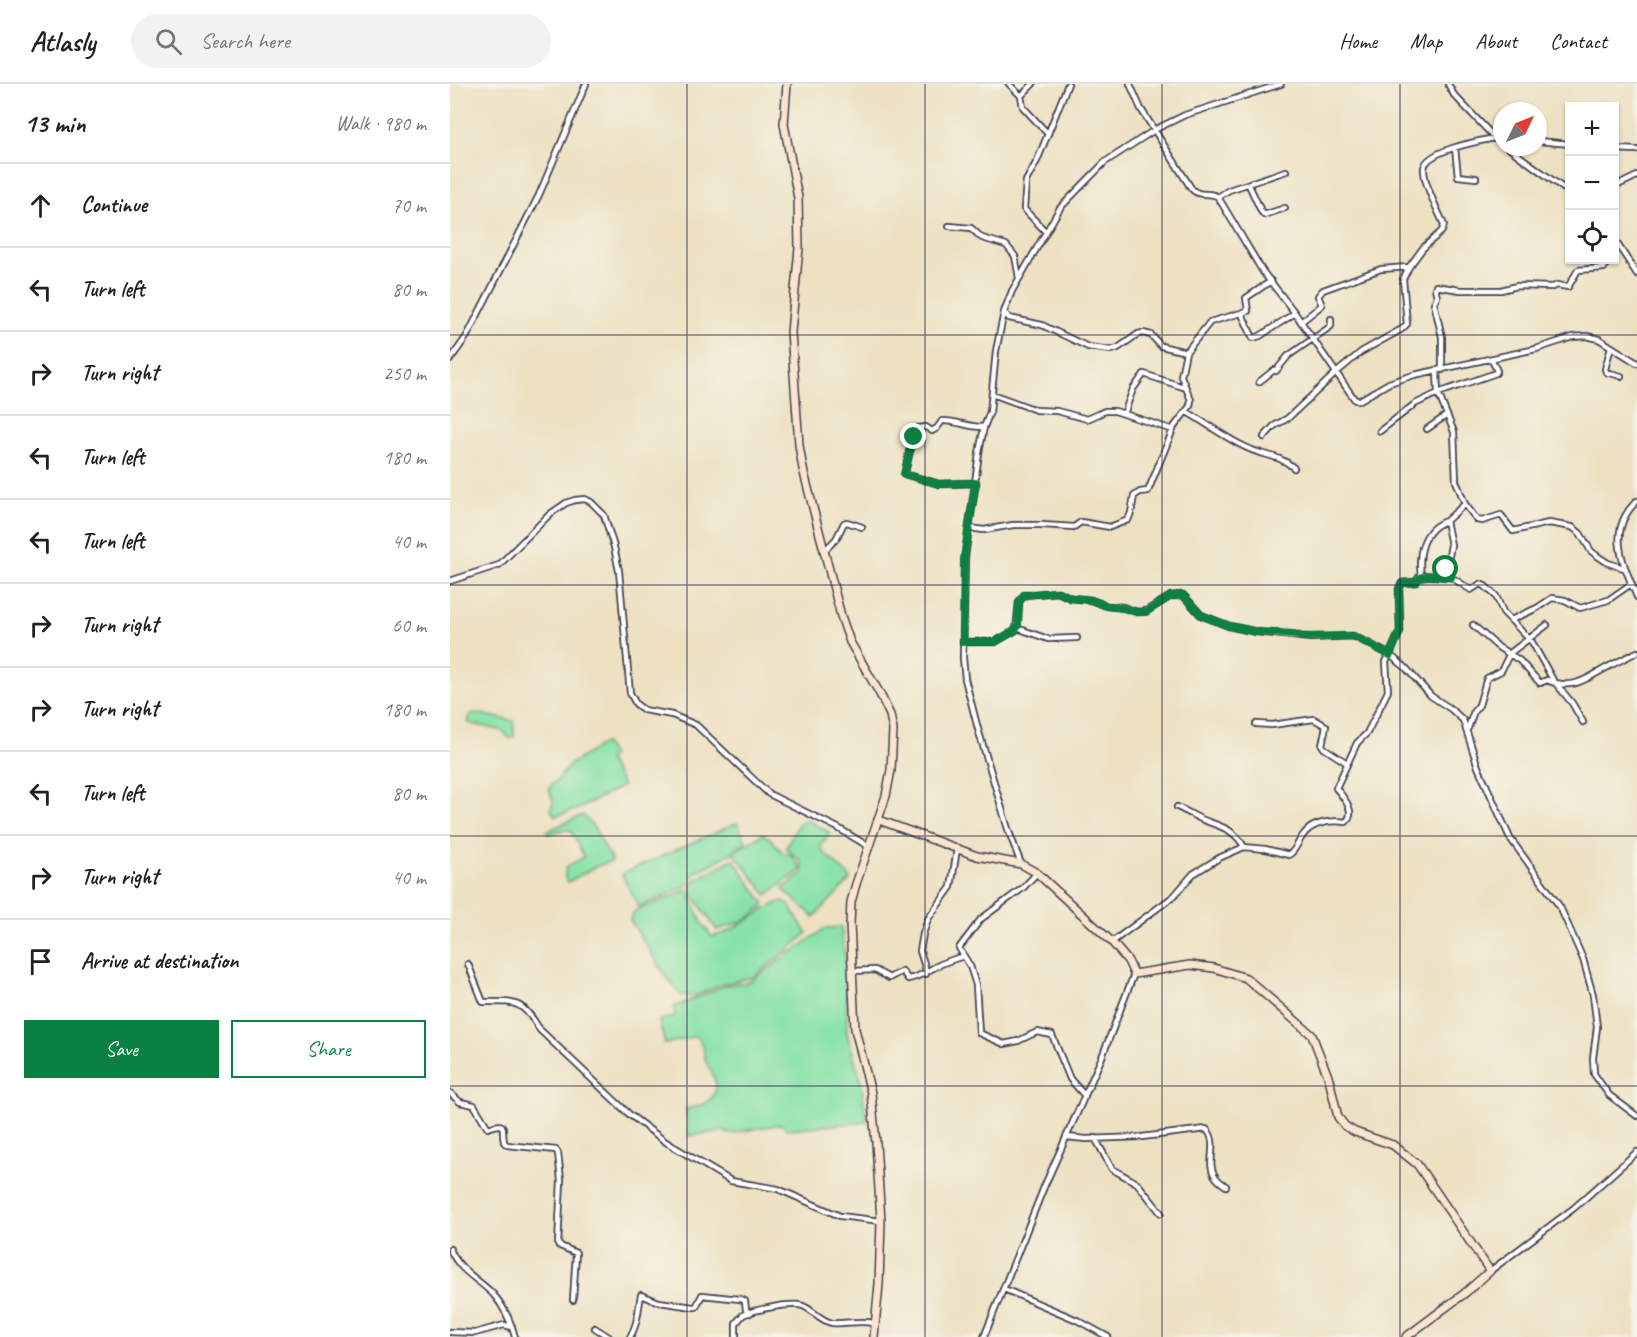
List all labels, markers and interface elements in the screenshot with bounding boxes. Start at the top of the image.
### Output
search box [131,14,551,68]
text: Atlasly [30,24,95,59]
icon: search [152,25,185,58]
text: Search here [200,27,290,55]
text: Home [1339,28,1377,54]
text: Map [1410,28,1442,54]
text: About [1475,28,1517,54]
text: Contact [1550,28,1607,54]
north arrow [1493,102,1547,156]
map controls [1565,102,1619,264]
button: + [1565,102,1619,156]
text: 13 min [24,107,86,140]
text: Walk · 980 m [336,111,426,136]
button: − [1565,156,1619,210]
icon: ahead [24,189,57,222]
text: Continue [81,191,147,219]
text: 70 m [392,193,426,218]
button: locate [1565,210,1619,264]
icon: left [24,273,57,306]
text: Turn left [81,275,145,303]
text: 80 m [392,277,426,302]
icon: right [24,357,57,390]
text: Turn right [81,359,158,387]
text: 250 m [383,361,426,386]
route end [900,423,926,449]
icon: left [24,441,57,474]
text: Turn left [81,443,145,471]
text: 180 m [383,445,426,470]
icon: left [24,525,57,558]
text: Turn left [81,527,145,555]
text: 40 m [392,529,426,554]
route start [1432,555,1458,581]
icon: right [24,609,57,642]
text: Turn right [81,611,158,639]
text: 60 m [392,613,426,638]
icon: right [24,693,57,726]
text: Turn right [81,695,158,723]
text: 180 m [383,697,426,722]
icon: left [24,777,57,810]
text: Turn left [81,779,145,807]
text: 80 m [392,781,426,806]
icon: right [24,861,57,894]
text: Turn right [81,863,158,891]
text: 40 m [392,865,426,890]
icon: arrive [24,945,57,978]
text: Arrive at destination [81,947,238,975]
button: Save [24,1020,219,1078]
button: Share [231,1020,426,1078]

